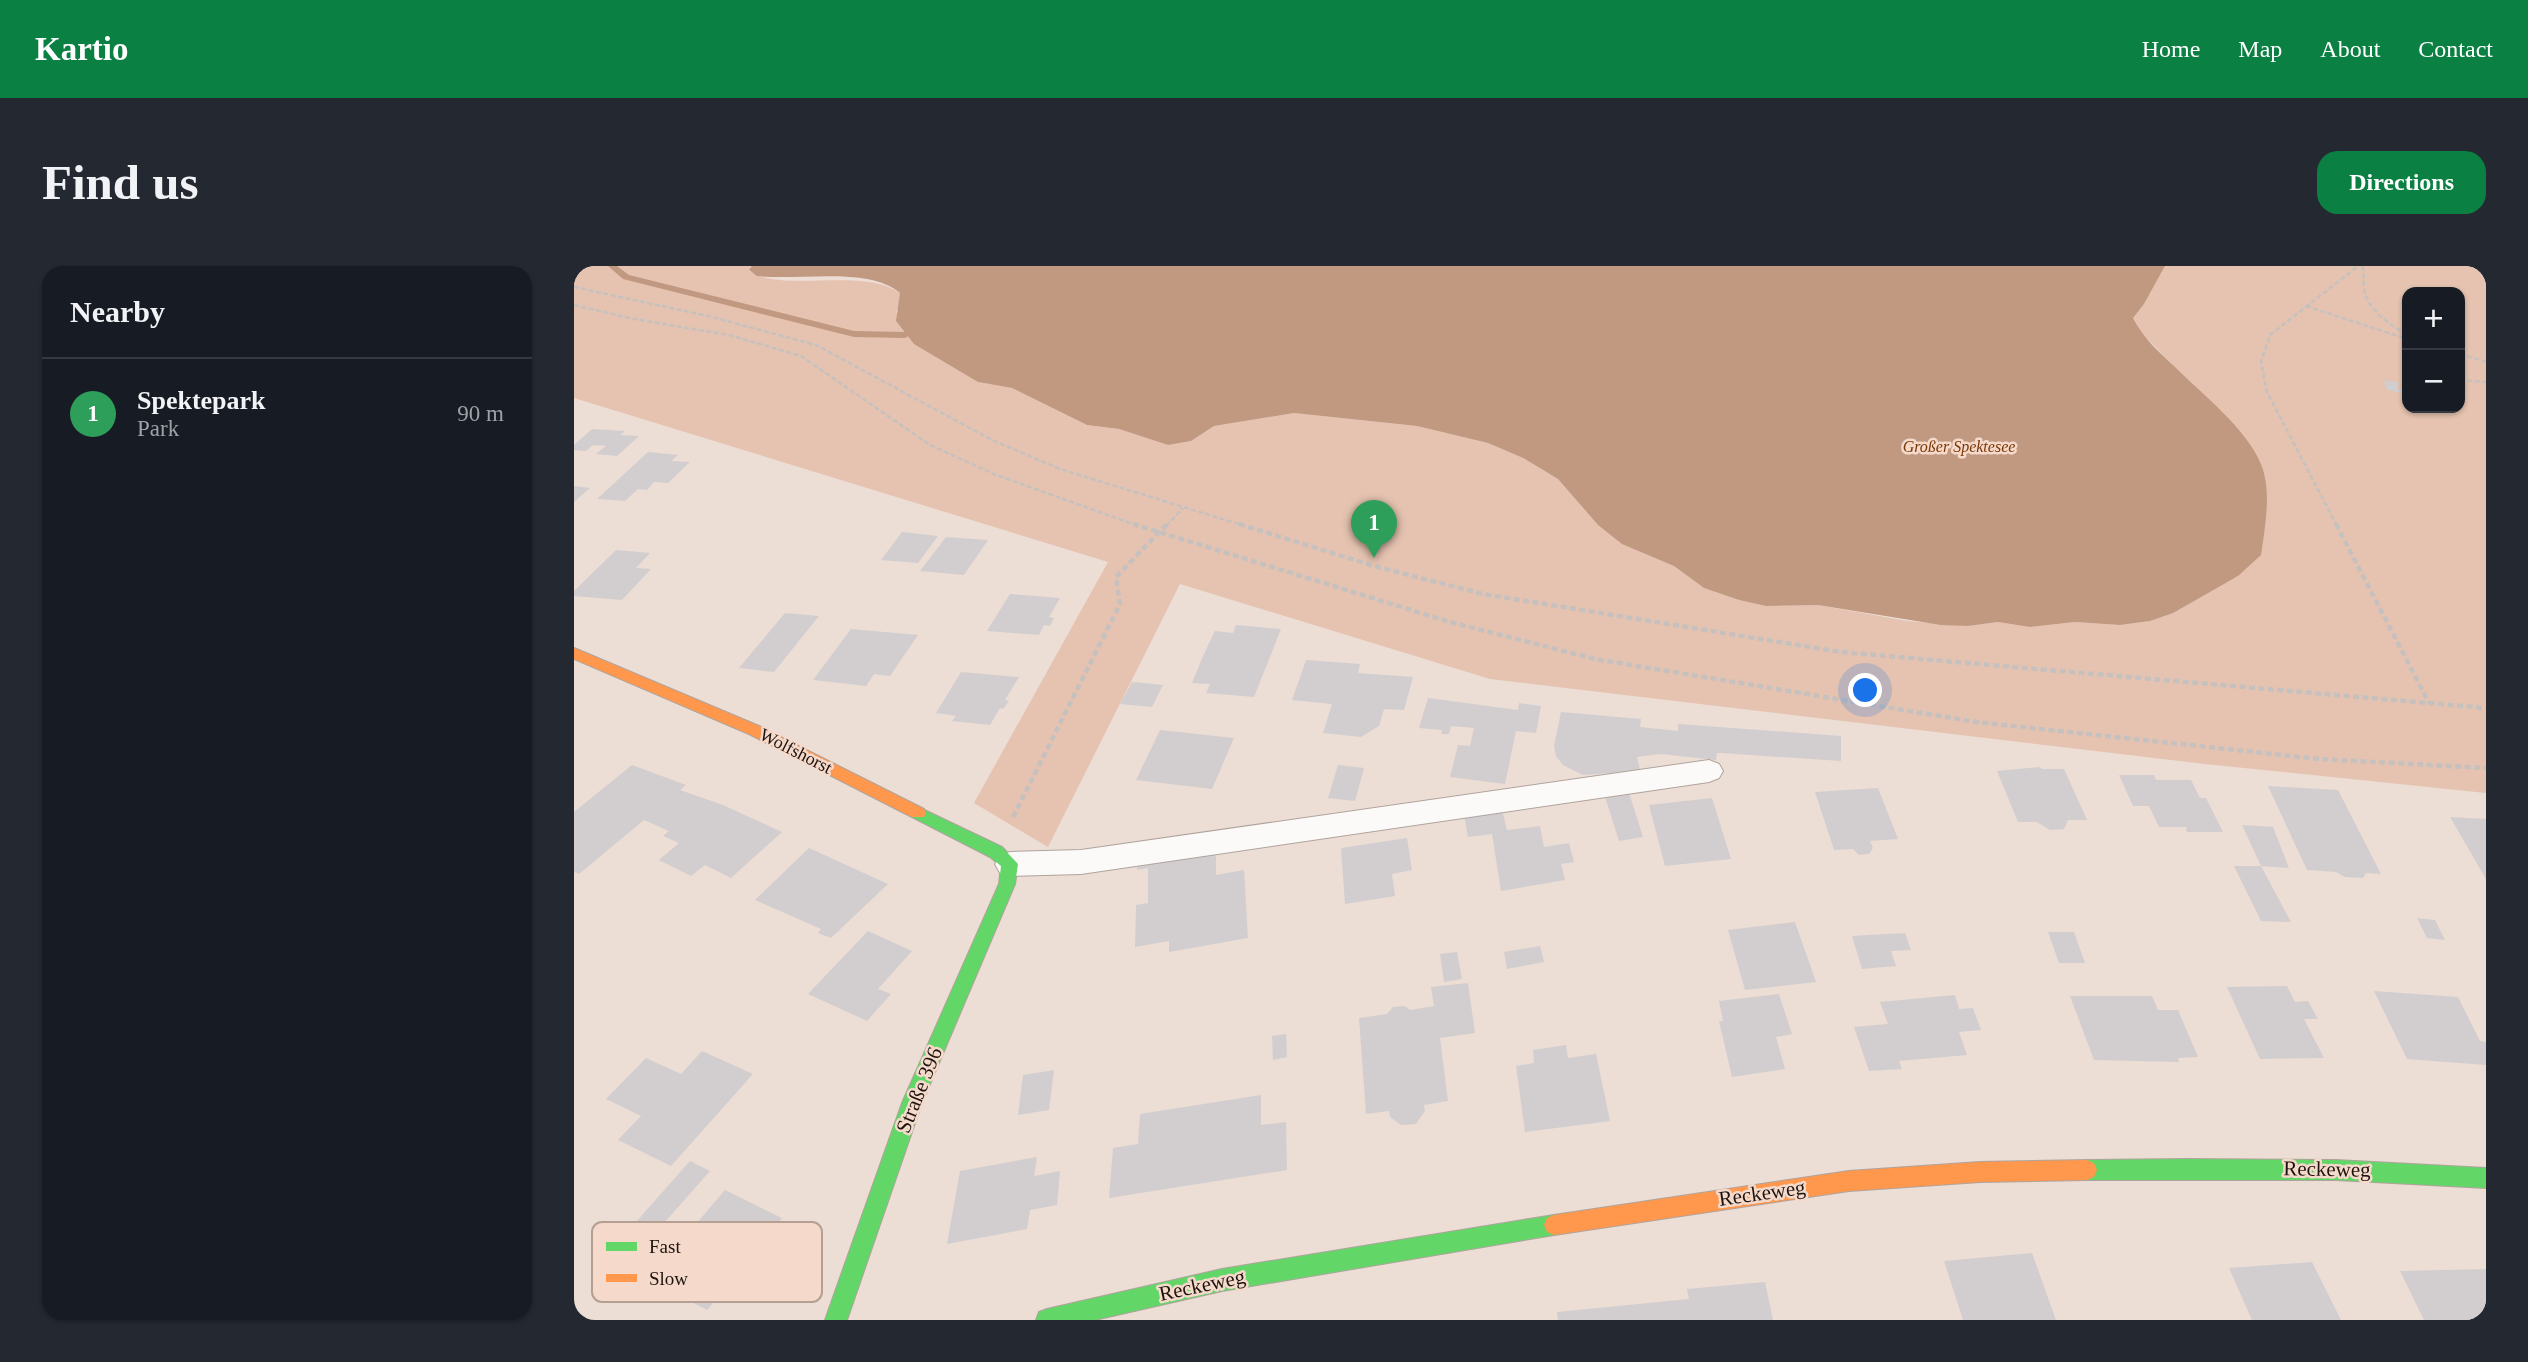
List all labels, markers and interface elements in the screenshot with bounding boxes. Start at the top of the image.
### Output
text: Kartio [35,31,128,67]
text: Home [2142,36,2200,62]
text: Map [2238,36,2282,62]
text: About [2320,36,2380,62]
text: Contact [2418,36,2493,62]
button: Directions [2317,151,2486,214]
text: Find us [42,155,199,210]
map controls [2402,287,2465,413]
button: + [2402,287,2465,350]
text: Nearby [70,295,165,328]
button: − [2402,350,2465,413]
text: Spektepark [137,386,266,415]
text: 1 [87,401,99,426]
text: 90 m [457,401,504,426]
text: Park [137,416,179,441]
water label: Großer Spektesee [1903,438,2015,456]
pin: 1 [1351,500,1397,558]
your location [1848,673,1882,707]
street label: Wolfshorst [756,724,836,778]
street label: Straße 396 [891,1044,947,1136]
street label: Reckeweg [2283,1156,2371,1182]
street label: Reckeweg [1717,1175,1807,1211]
legend [592,1222,822,1302]
text: Fast [649,1236,681,1257]
street label: Reckeweg [1157,1264,1248,1306]
text: Slow [649,1268,688,1289]

